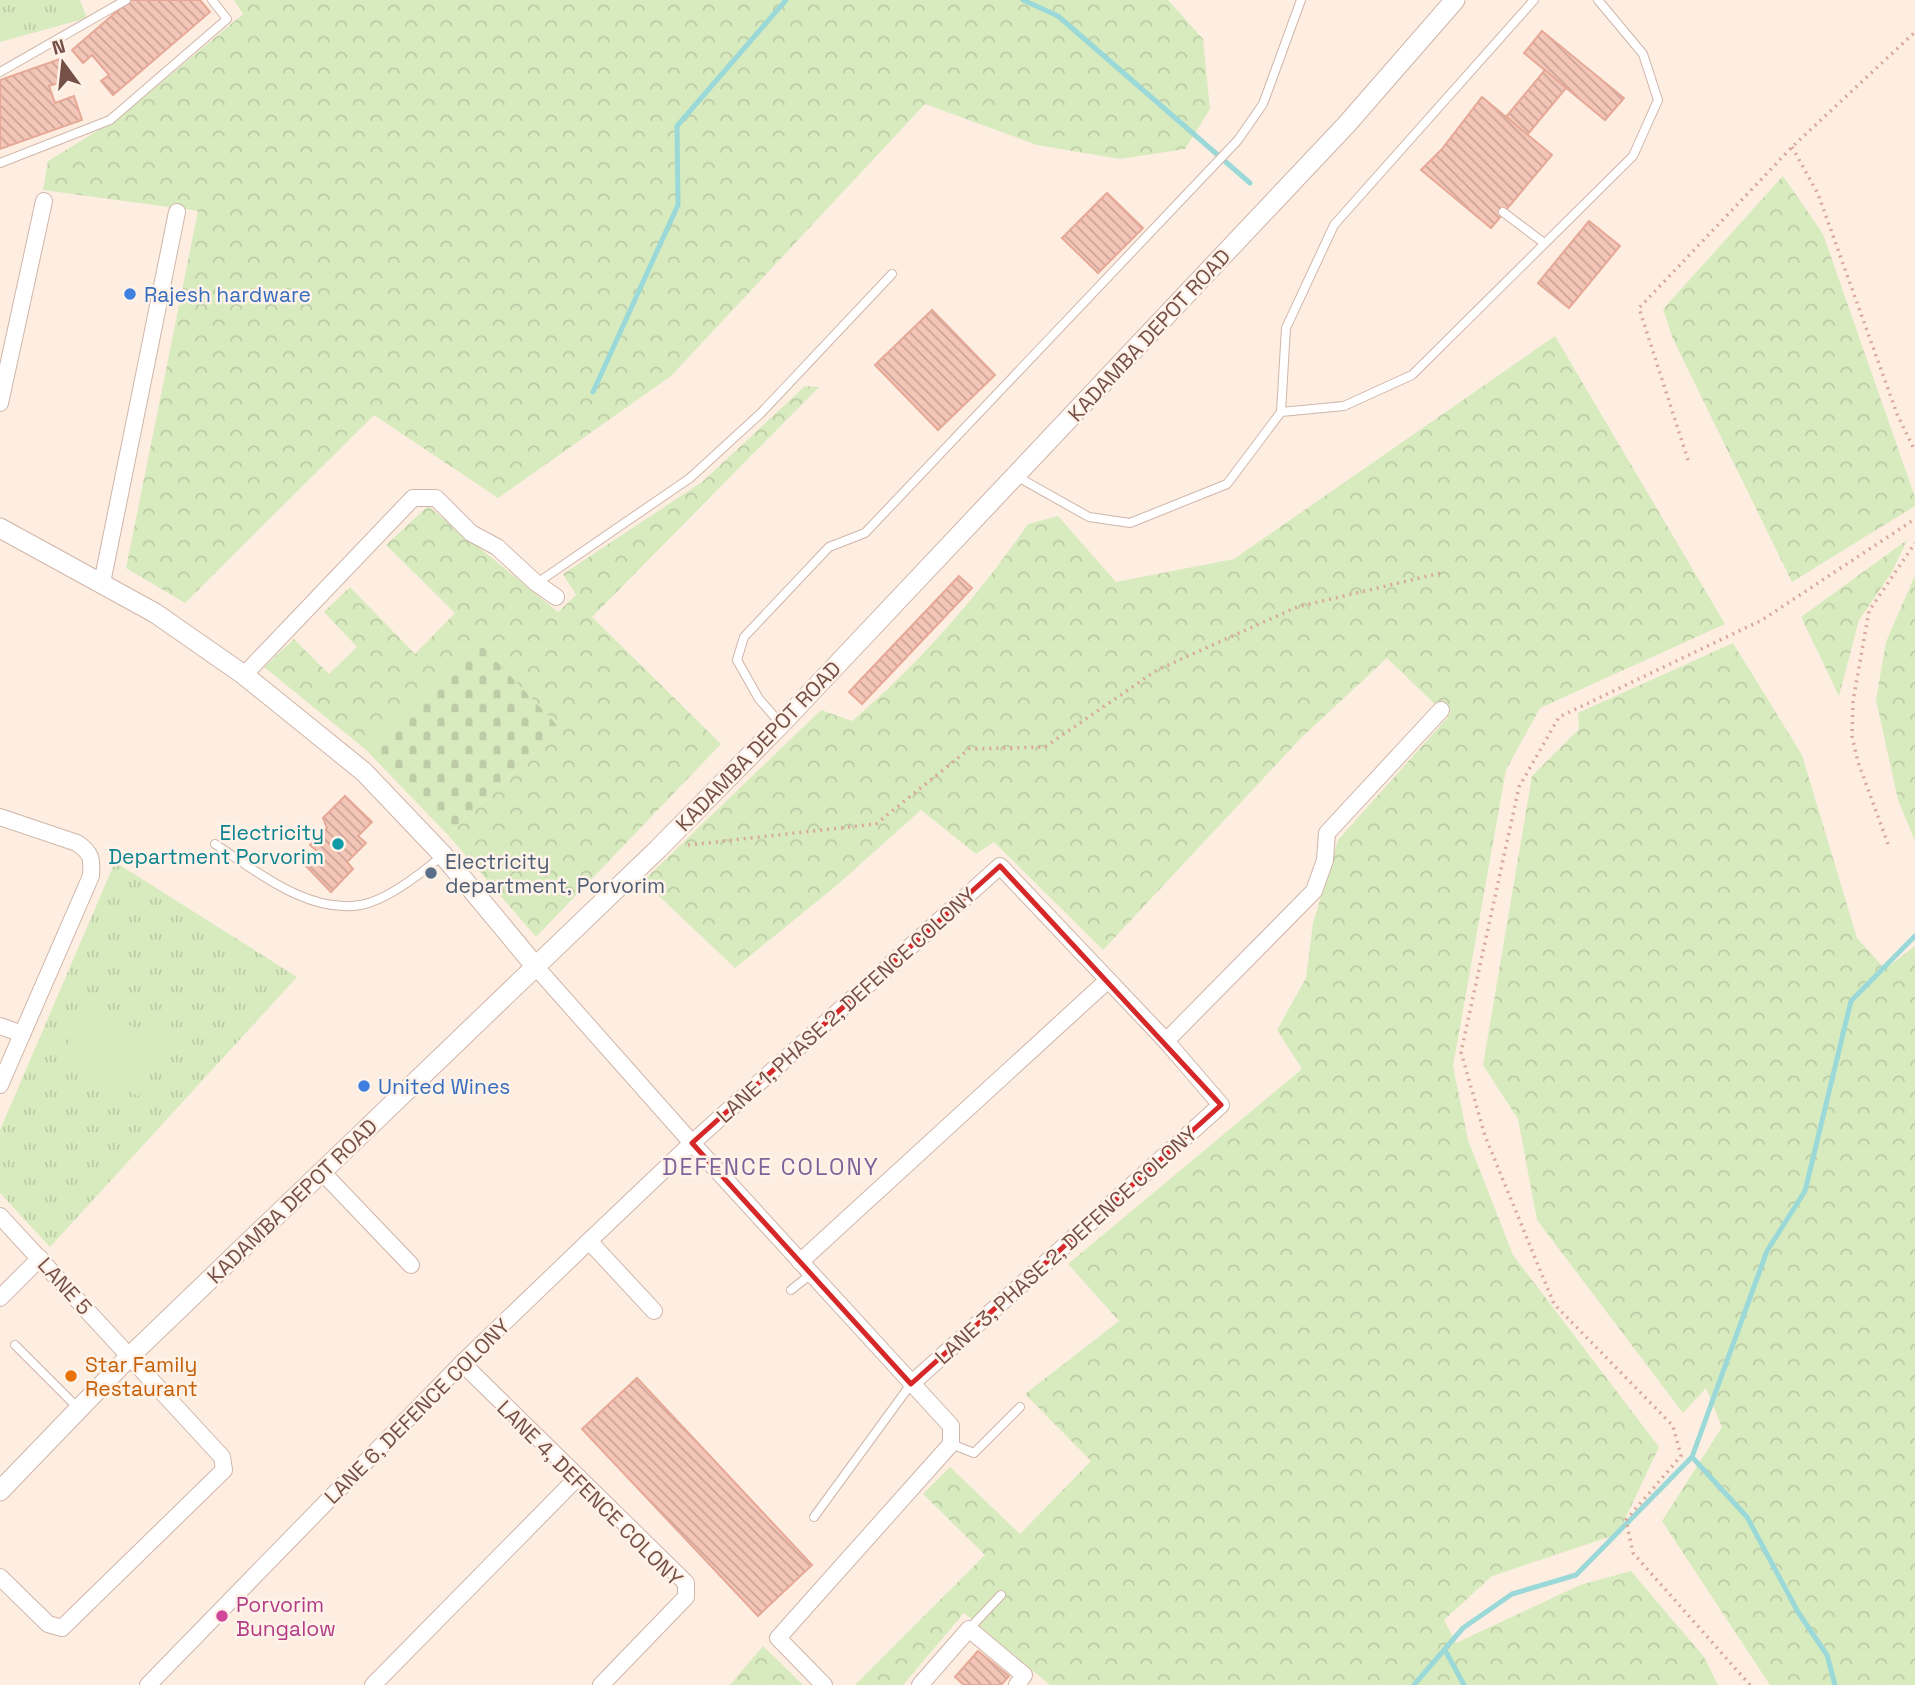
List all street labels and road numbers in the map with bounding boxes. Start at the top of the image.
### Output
street label: KADAMBA DEPOT ROAD [1062,243,1236,427]
street label: KADAMBA DEPOT ROAD [670,655,846,837]
street label: LANE 1, PHASE 2, DEFENCE COLONY [711,881,981,1129]
street label: KADAMBA DEPOT ROAD [201,1113,383,1289]
street label: LANE 3, PHASE 2, DEFENCE COLONY [929,1120,1203,1370]
street label: LANE 5 [32,1252,98,1320]
street label: LANE 6, DEFENCE COLONY [318,1312,516,1510]
street label: LANE 4, DEFENCE COLONY [491,1394,689,1592]

